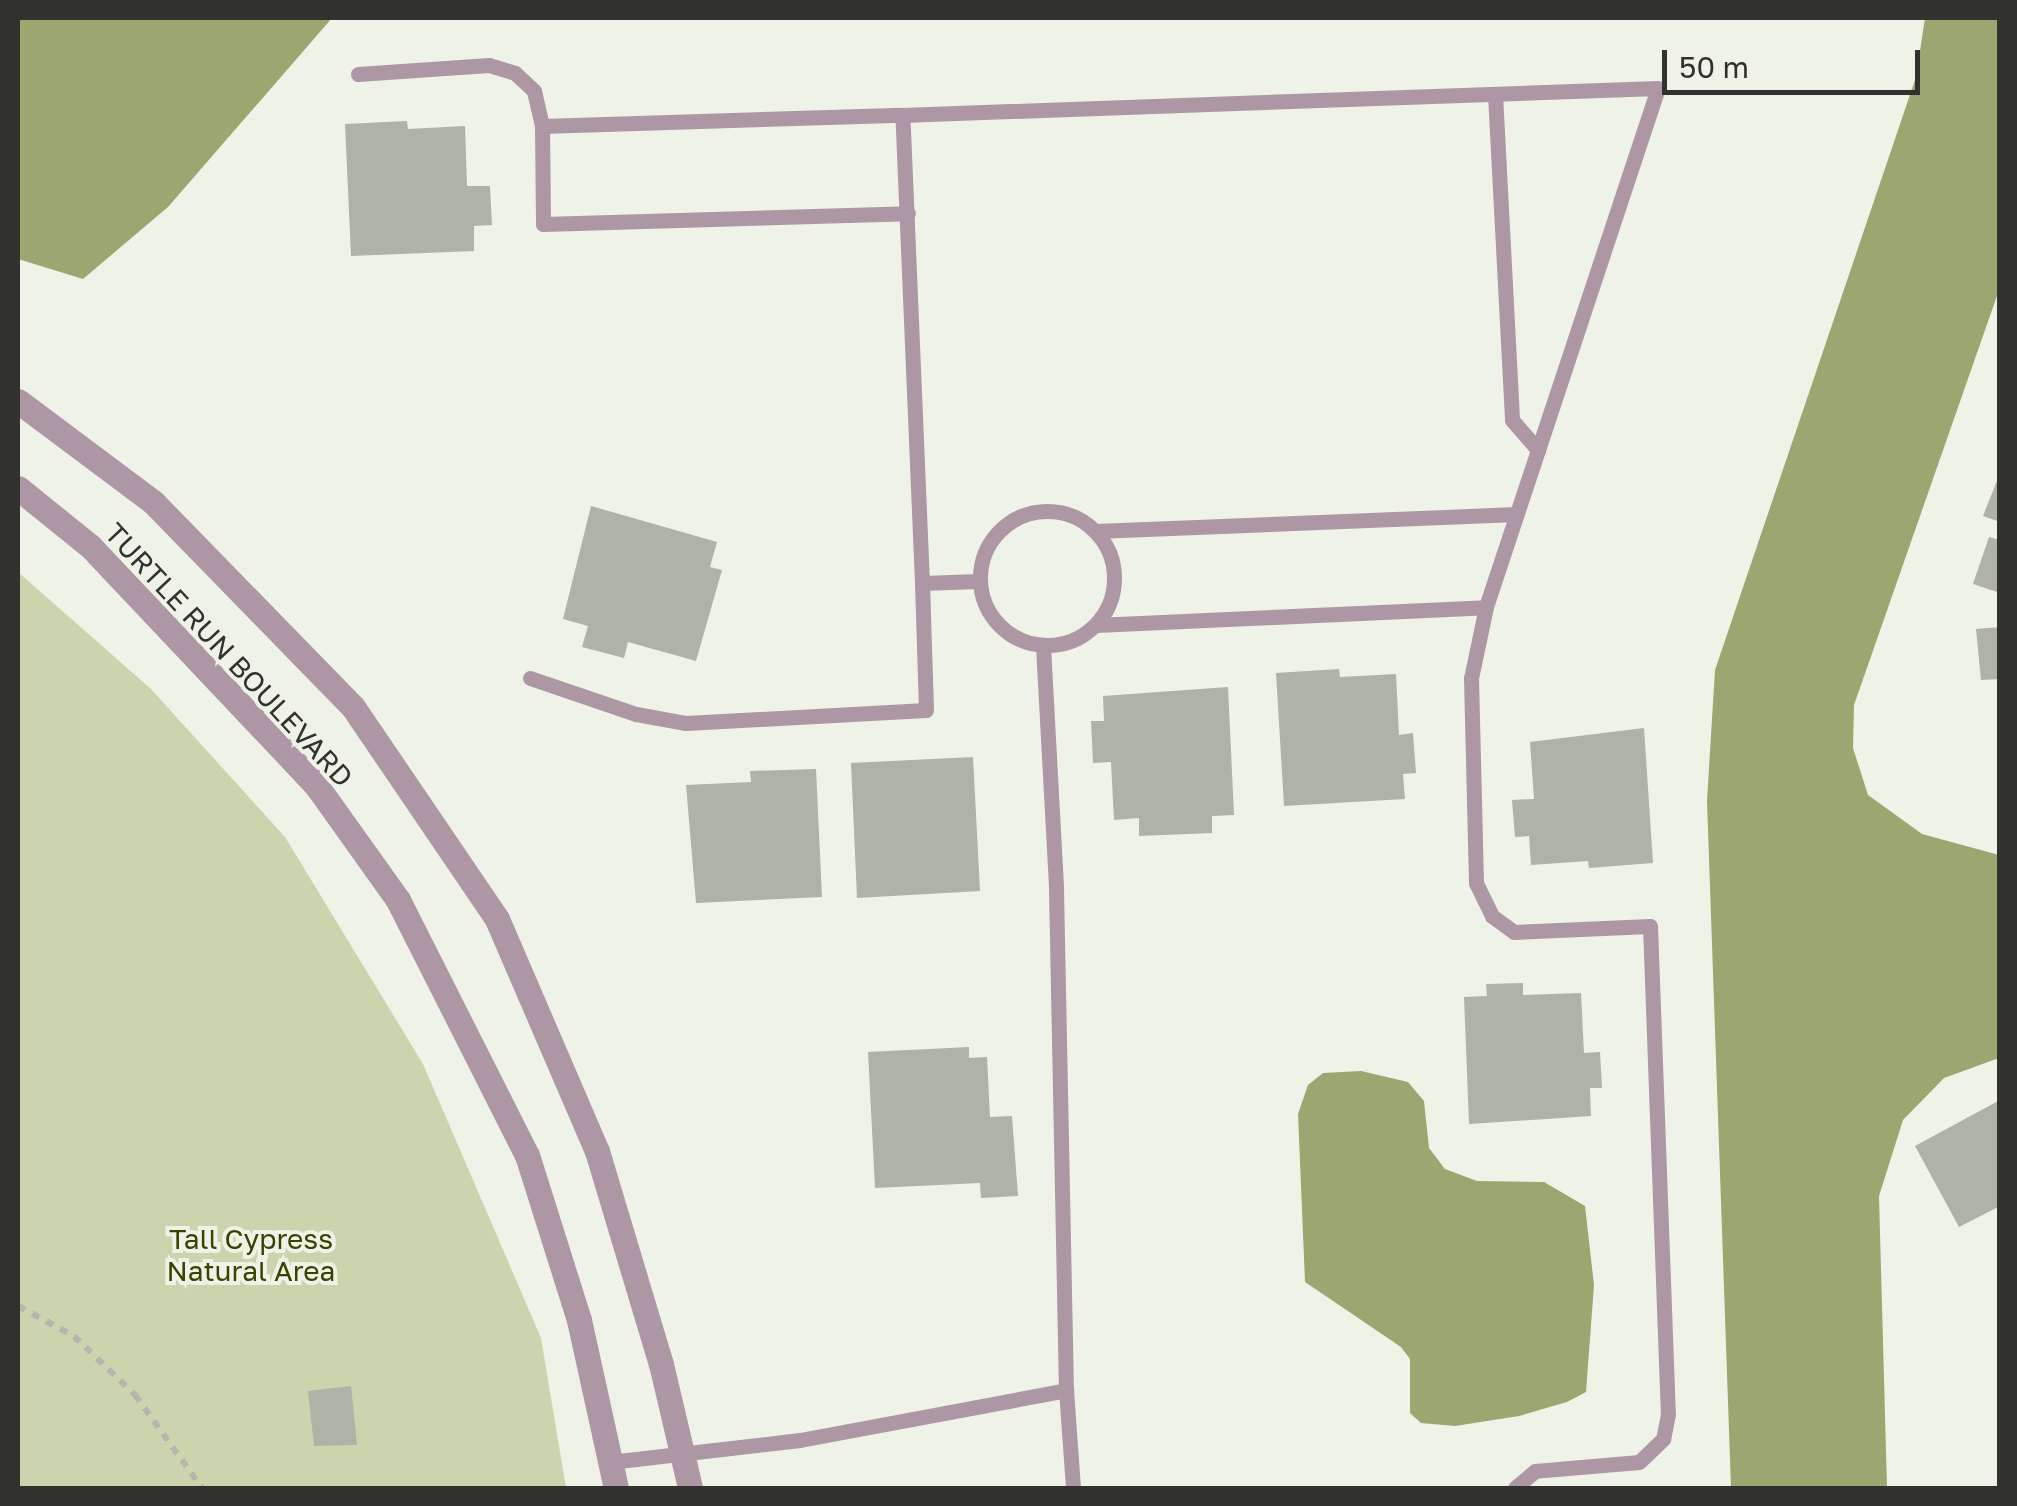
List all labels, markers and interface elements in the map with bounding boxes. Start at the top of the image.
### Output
scale bar [1667,30,1924,92]
text: 50 m [1679,49,1749,85]
street label: TURTLE RUN BOULEVARD [98,516,360,794]
park label: Tall Cypress Natural Area [167,1222,335,1288]

